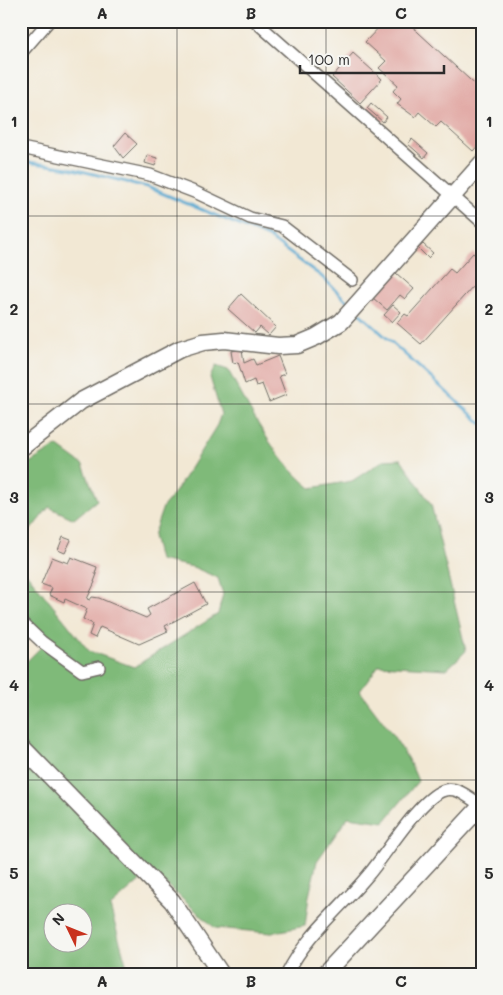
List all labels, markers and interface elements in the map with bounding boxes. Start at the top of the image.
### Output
text: A [96,2,108,23]
text: B [246,2,256,23]
text: C [395,2,407,23]
scale bar [300,42,444,74]
text: 100 m [308,49,350,69]
text: 1 [10,110,18,131]
text: 1 [485,110,493,131]
text: 2 [10,298,19,319]
text: 2 [485,298,494,319]
text: 3 [9,486,19,507]
text: 3 [484,486,494,507]
text: 4 [9,674,19,695]
text: 4 [484,674,494,695]
text: 5 [9,862,19,883]
text: 5 [484,862,494,883]
north arrow [42,902,92,952]
text: N [48,908,69,929]
text: A [96,970,108,991]
text: B [246,970,256,991]
text: C [395,970,407,991]

